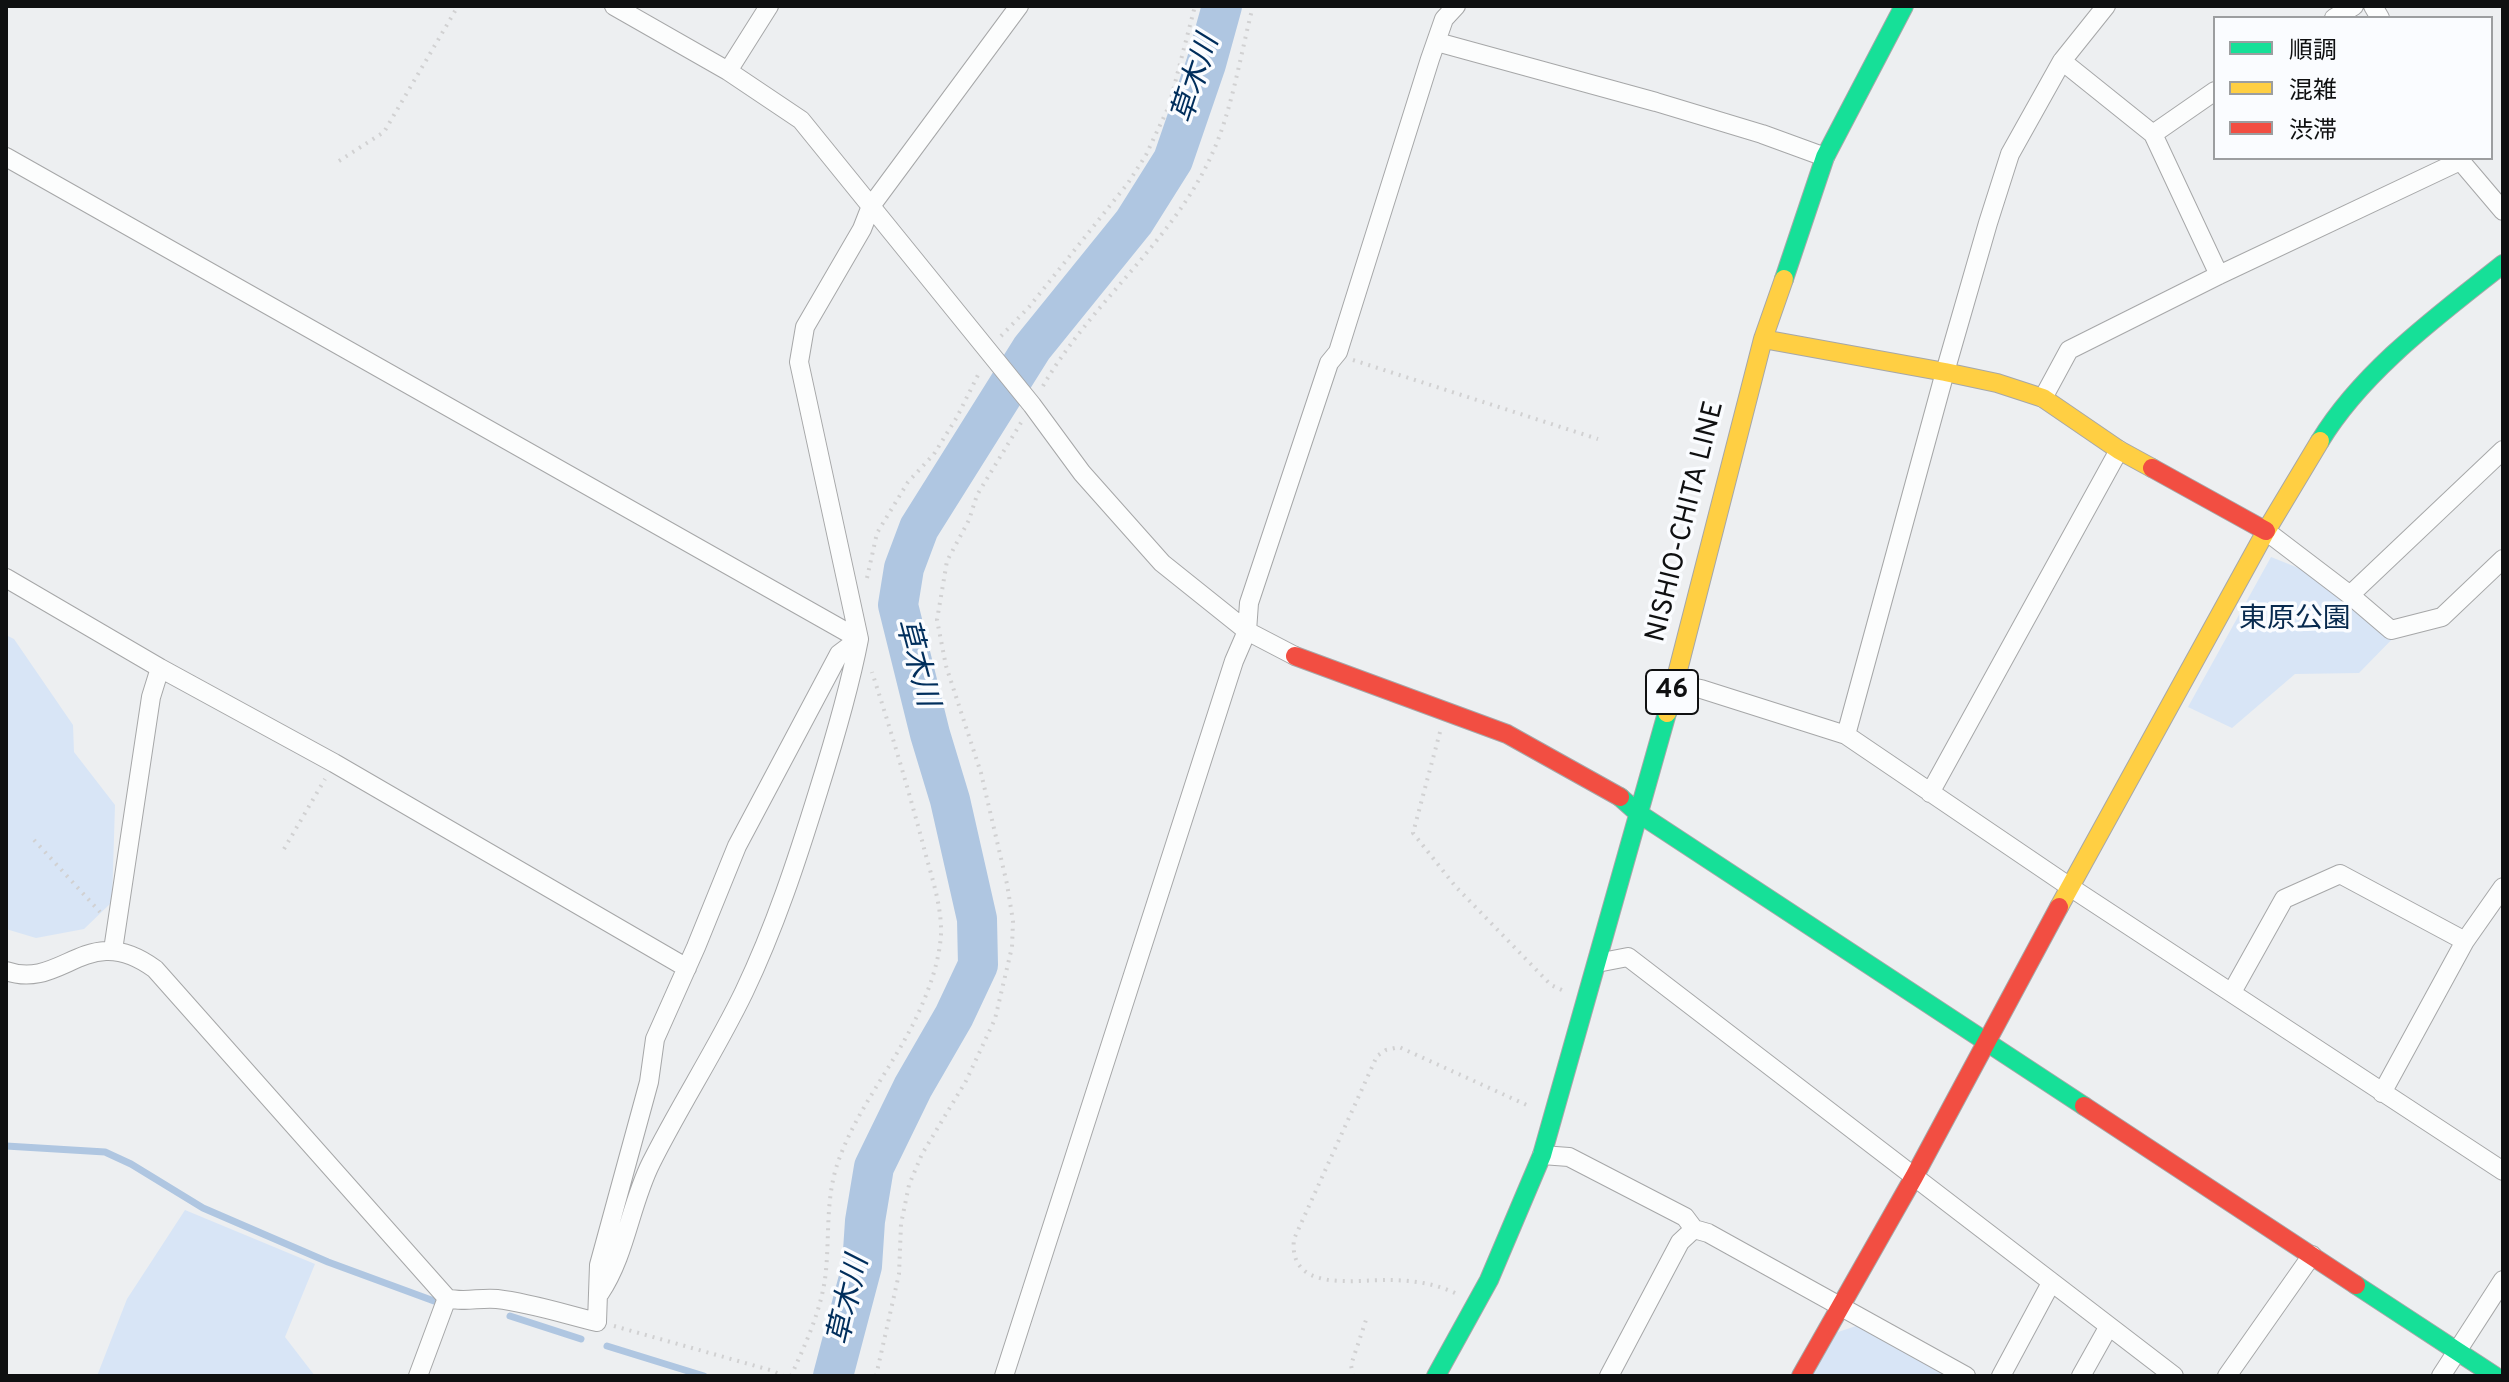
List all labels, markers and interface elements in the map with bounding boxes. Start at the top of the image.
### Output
legend [2213,16,2493,160]
water label: 草木川 [1167,32,1229,128]
text: 順調 [2289,37,2337,67]
text: 混雑 [2289,77,2337,107]
text: 渋滞 [2289,117,2337,147]
street label: NISHIO-CHITA LINE [1641,398,1733,646]
park label: 東原公園 [2239,604,2351,638]
water label: 草木川 [885,615,943,711]
road number: 46 [1646,670,1698,714]
water label: 草木川 [823,1253,879,1349]

